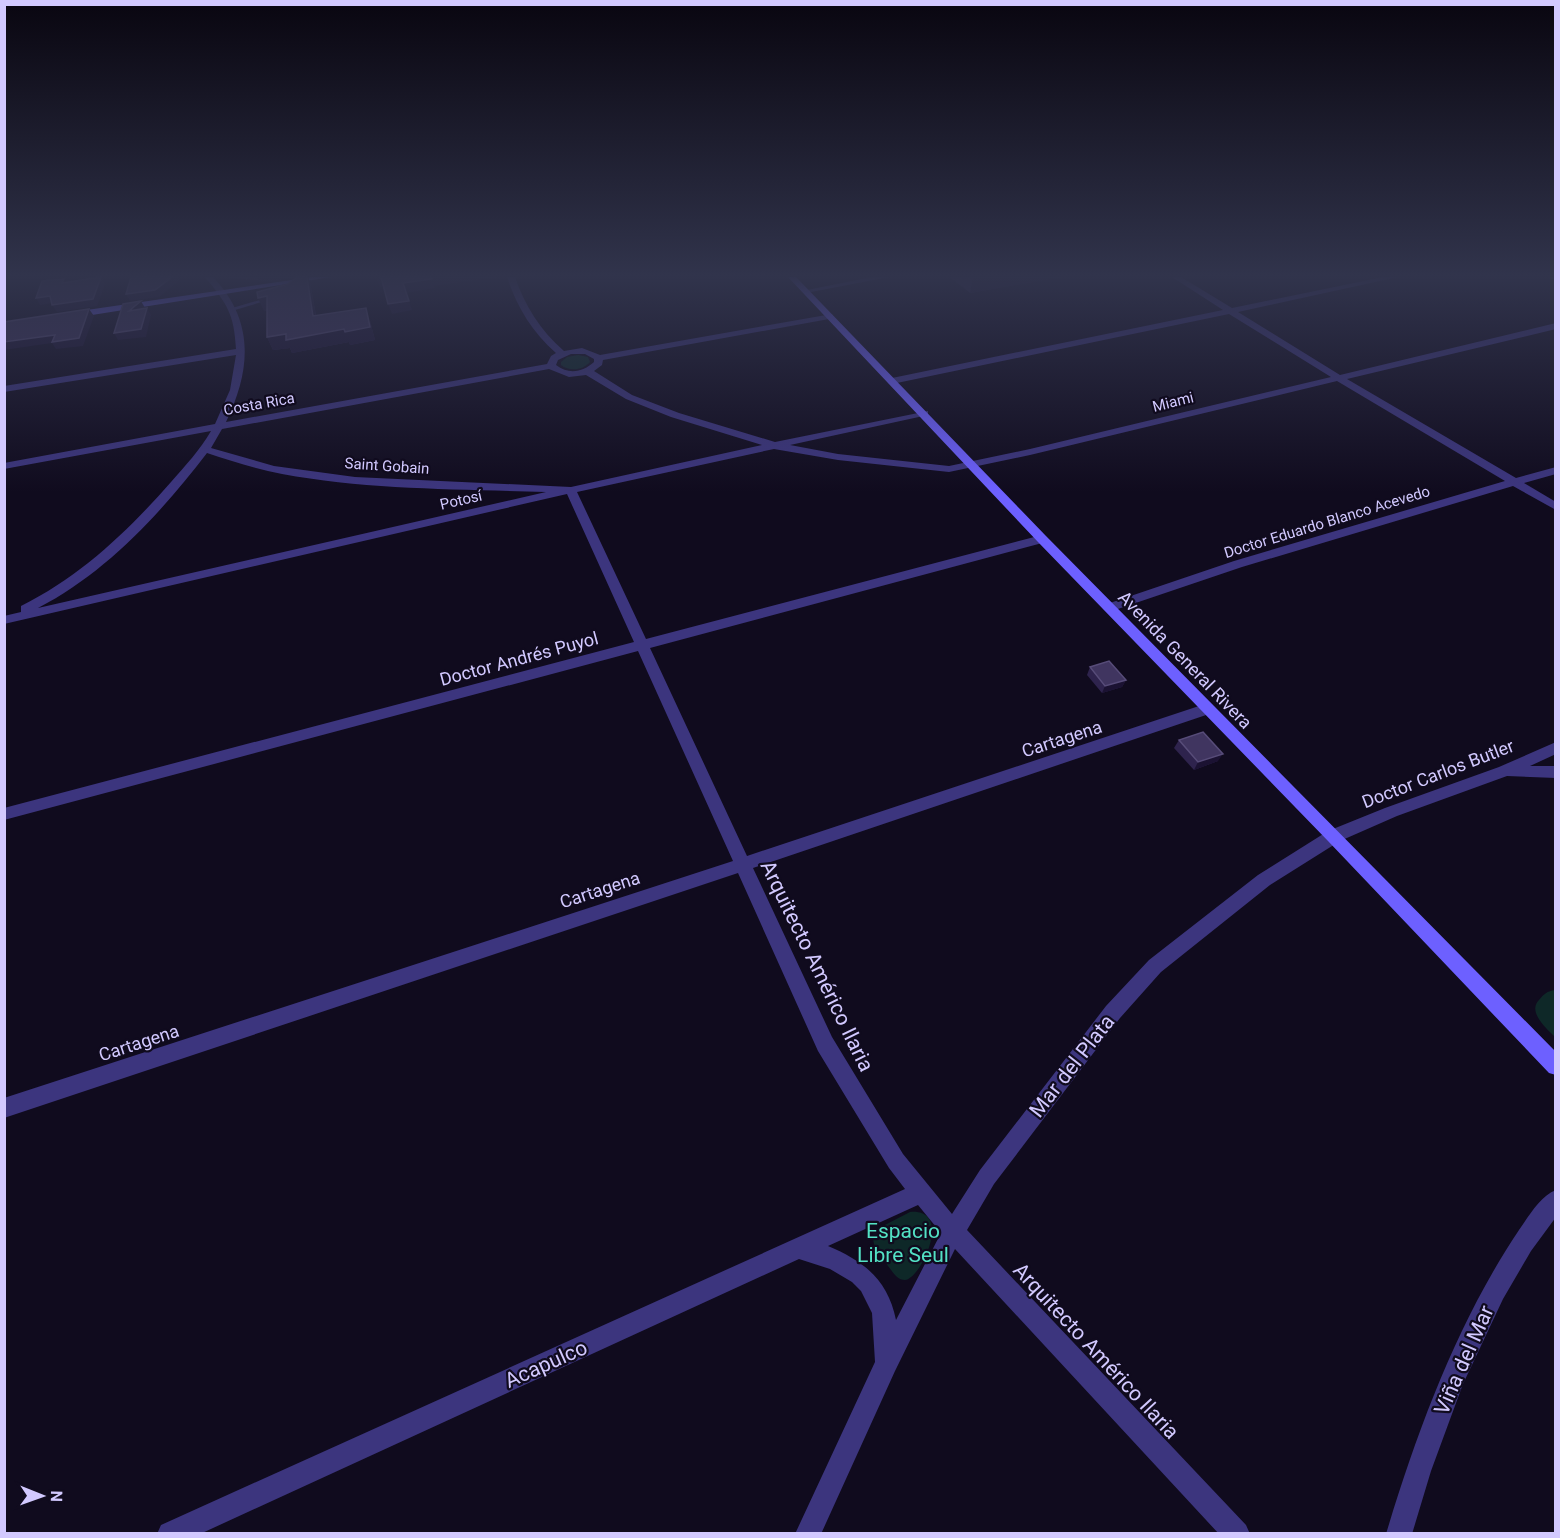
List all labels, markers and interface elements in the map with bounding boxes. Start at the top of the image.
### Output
street label: Miami [1151,388,1195,416]
street label: Costa Rica [222,389,296,419]
street label: Saint Gobain [344,454,430,478]
street label: Doctor Eduardo Blanco Acevedo [1222,482,1432,562]
street label: Potosí [438,486,485,514]
street label: Avenida General Rivera [1114,587,1256,733]
street label: Doctor Andrés Puyol [437,627,601,690]
street label: Cartagena [1019,716,1105,761]
street label: Doctor Carlos Butler [1359,735,1517,812]
street label: Arquitecto Américo Ilaria [755,857,879,1075]
street label: Cartagena [557,867,643,912]
street label: Mar del Plata [1025,1010,1119,1122]
street label: Cartagena [96,1020,182,1065]
park label: Espacio Libre Seul [857,1219,949,1267]
street label: Arquitecto Américo Ilaria [1008,1258,1184,1444]
street label: Viña del Mar [1429,1302,1499,1418]
street label: Acapulco [501,1335,591,1393]
north arrow [12,1466,72,1526]
text: N [47,1490,66,1502]

